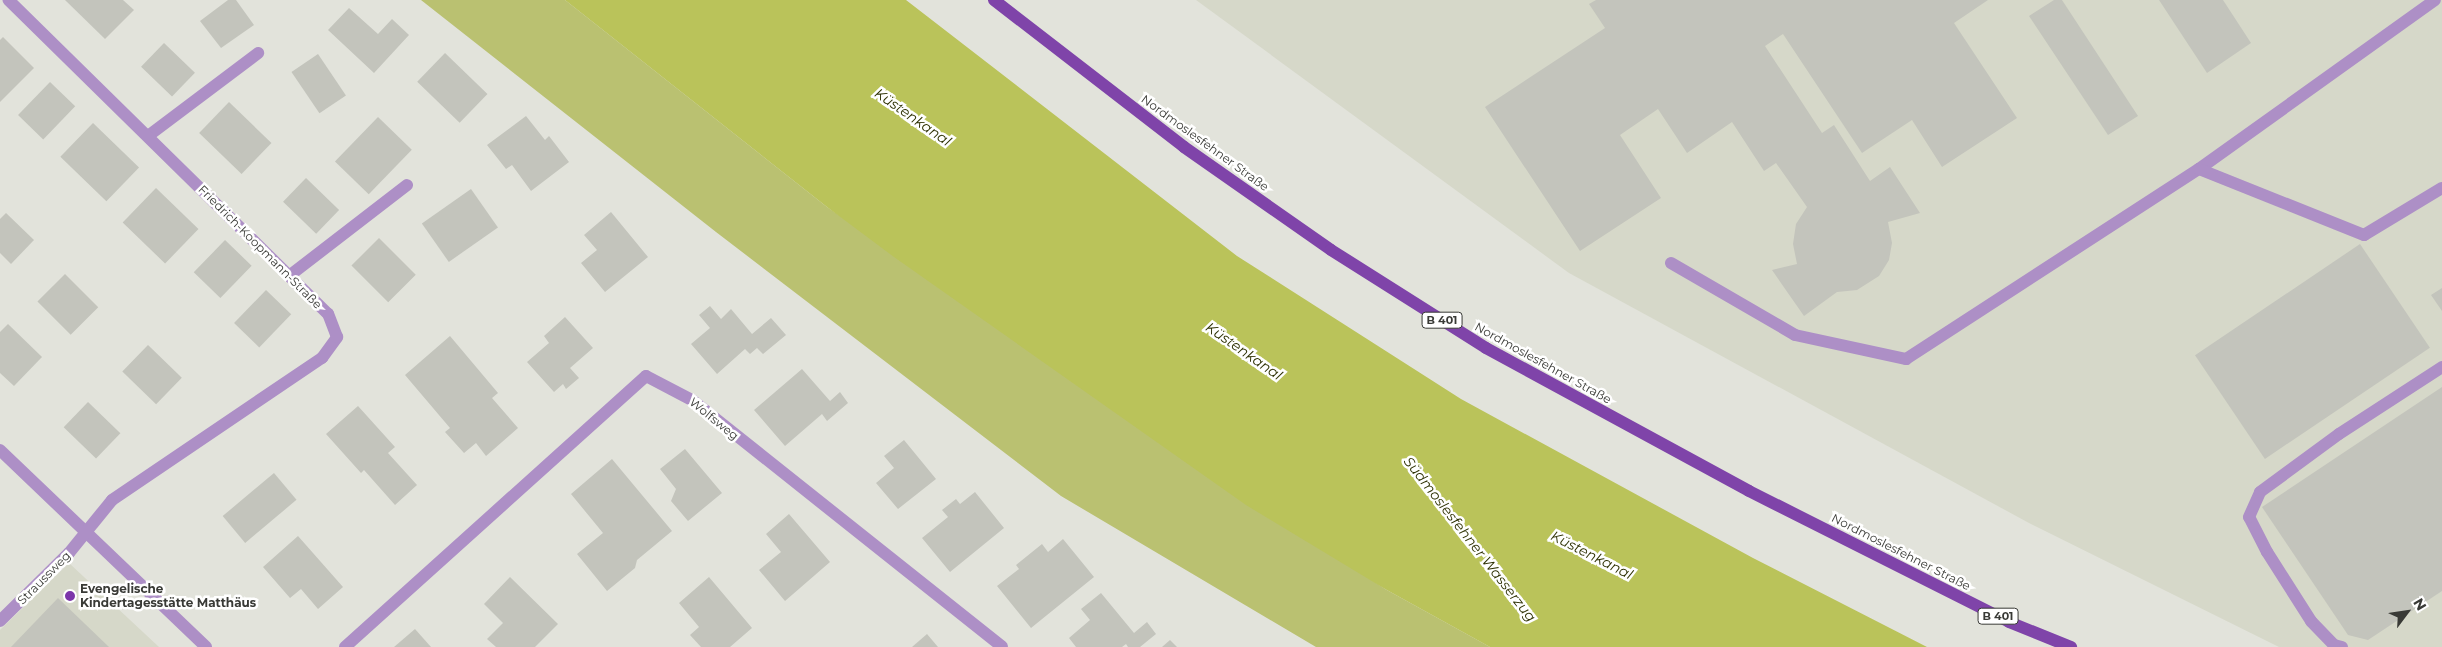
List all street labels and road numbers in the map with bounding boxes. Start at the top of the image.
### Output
street label: Nordmoslesfehner Straße [1138,92,1272,194]
street label: Friedrich-Koopmann-Straße [195,182,325,312]
road number: B 401 [1421,312,1463,328]
street label: Nordmoslesfehner Straße [1472,319,1614,407]
street label: Wolfsweg [687,395,741,443]
street label: Nordmoslesfehner Straße [1829,511,1973,593]
street label: Straussweg [14,548,74,608]
road number: B 401 [1977,608,2019,624]

